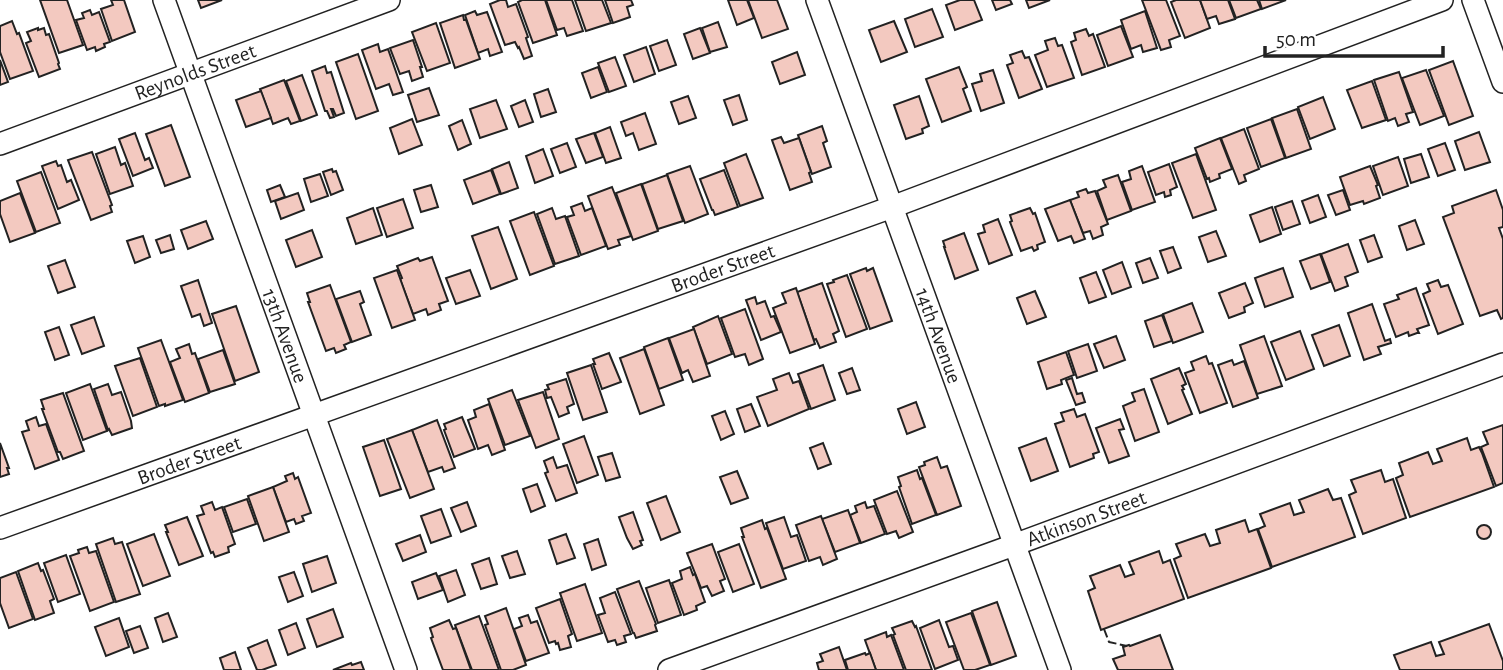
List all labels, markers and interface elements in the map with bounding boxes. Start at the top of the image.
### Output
scale bar [1265,14,1444,58]
text: 50 m [1276,29,1316,50]
street label: Reynolds Street [132,40,259,104]
street label: Broder Street [668,240,777,296]
street label: 14th Avenue [912,285,966,386]
street label: 13th Avenue [259,286,312,386]
street label: Broder Street [135,432,244,488]
street label: Atkinson Street [1024,487,1149,550]

